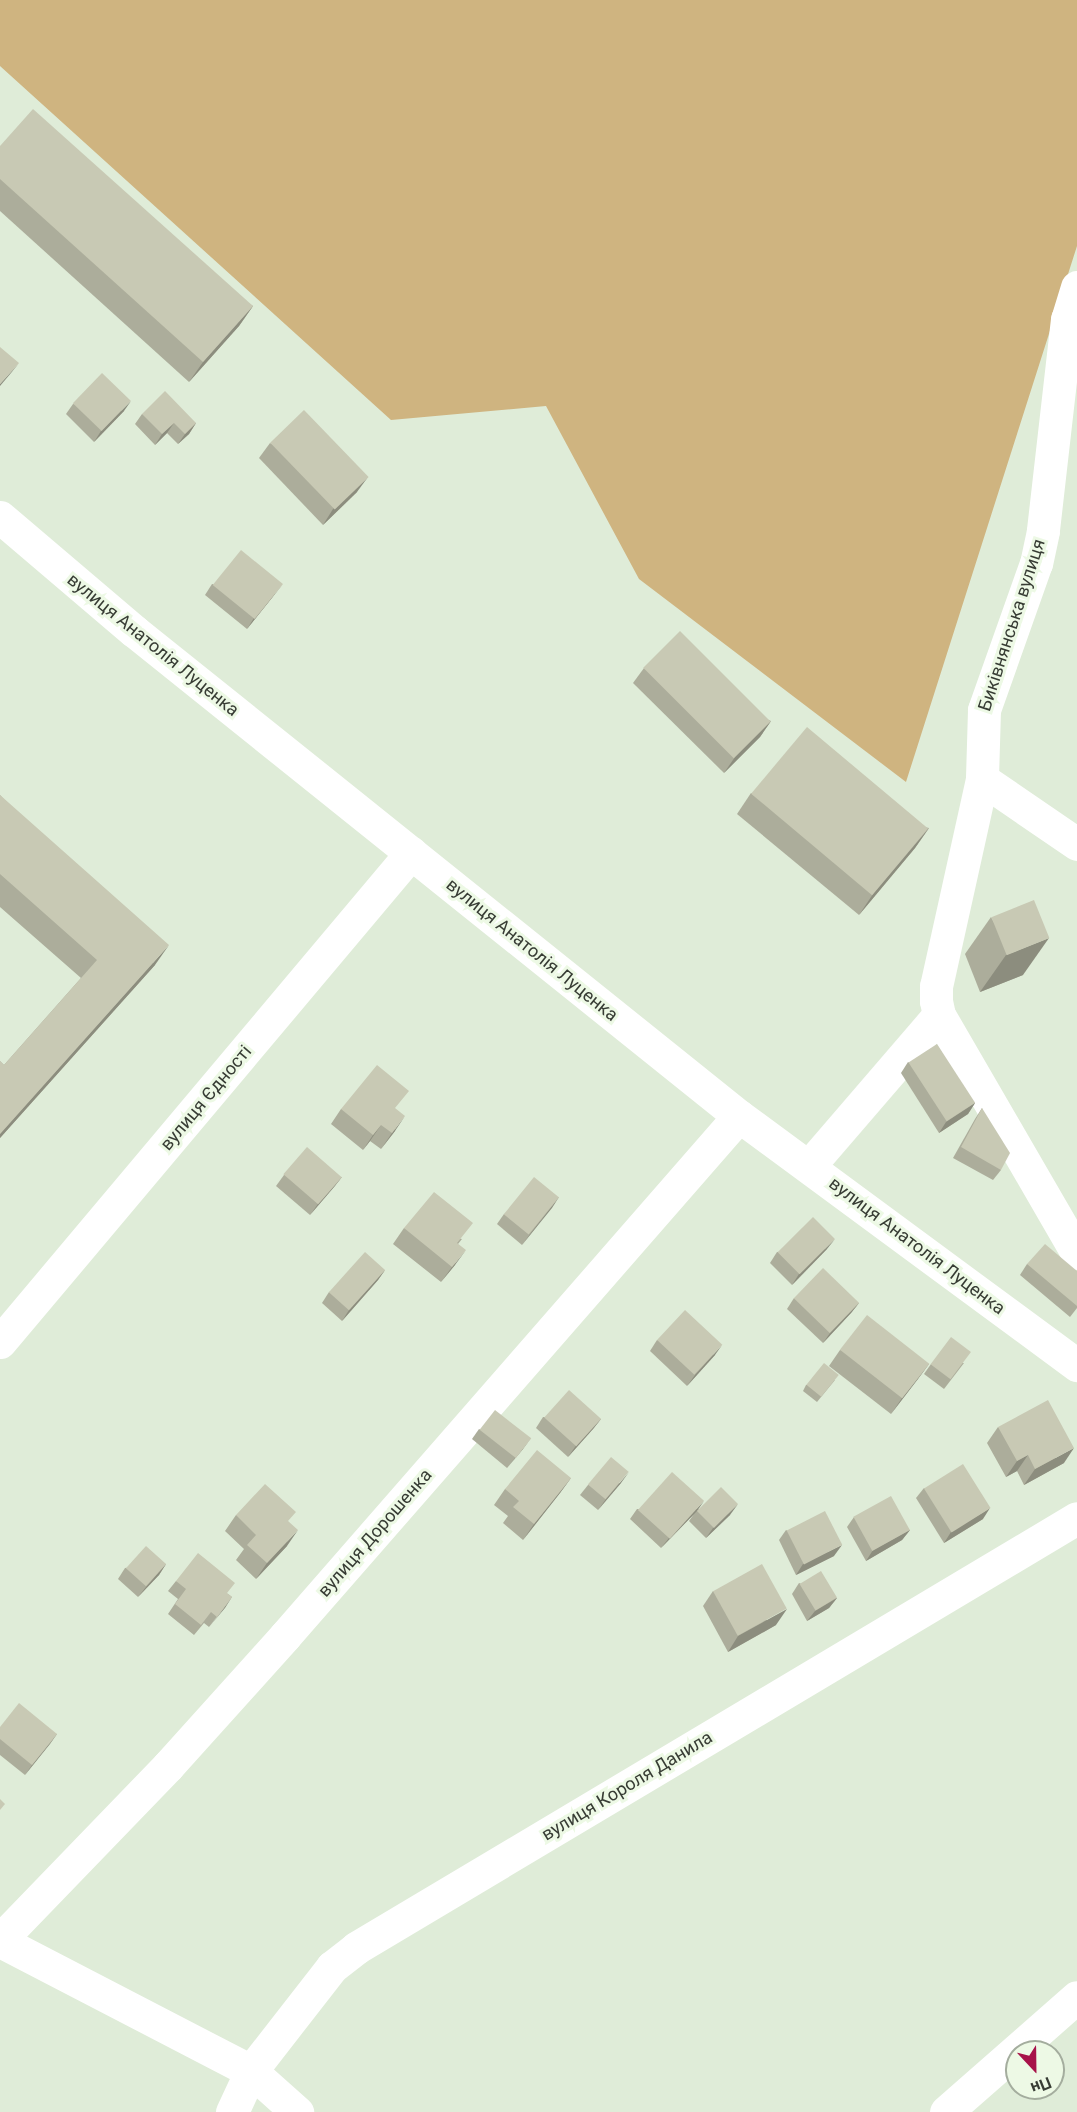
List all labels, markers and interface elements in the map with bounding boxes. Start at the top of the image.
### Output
street label: Биківнянська вулиця [974,536,1050,714]
street label: вулиця Анатолія Луценка [63,569,243,721]
street label: вулиця Анатолія Луценка [442,874,622,1026]
street label: вулиця Єдності [156,1041,256,1155]
street label: вулиця Анатолія Луценка [825,1173,1009,1319]
street label: вулиця Дорошенка [314,1465,436,1601]
street label: вулиця Короля Данила [538,1726,716,1846]
north arrow [1005,2040,1065,2100]
text: Пн [1028,2073,1054,2098]

